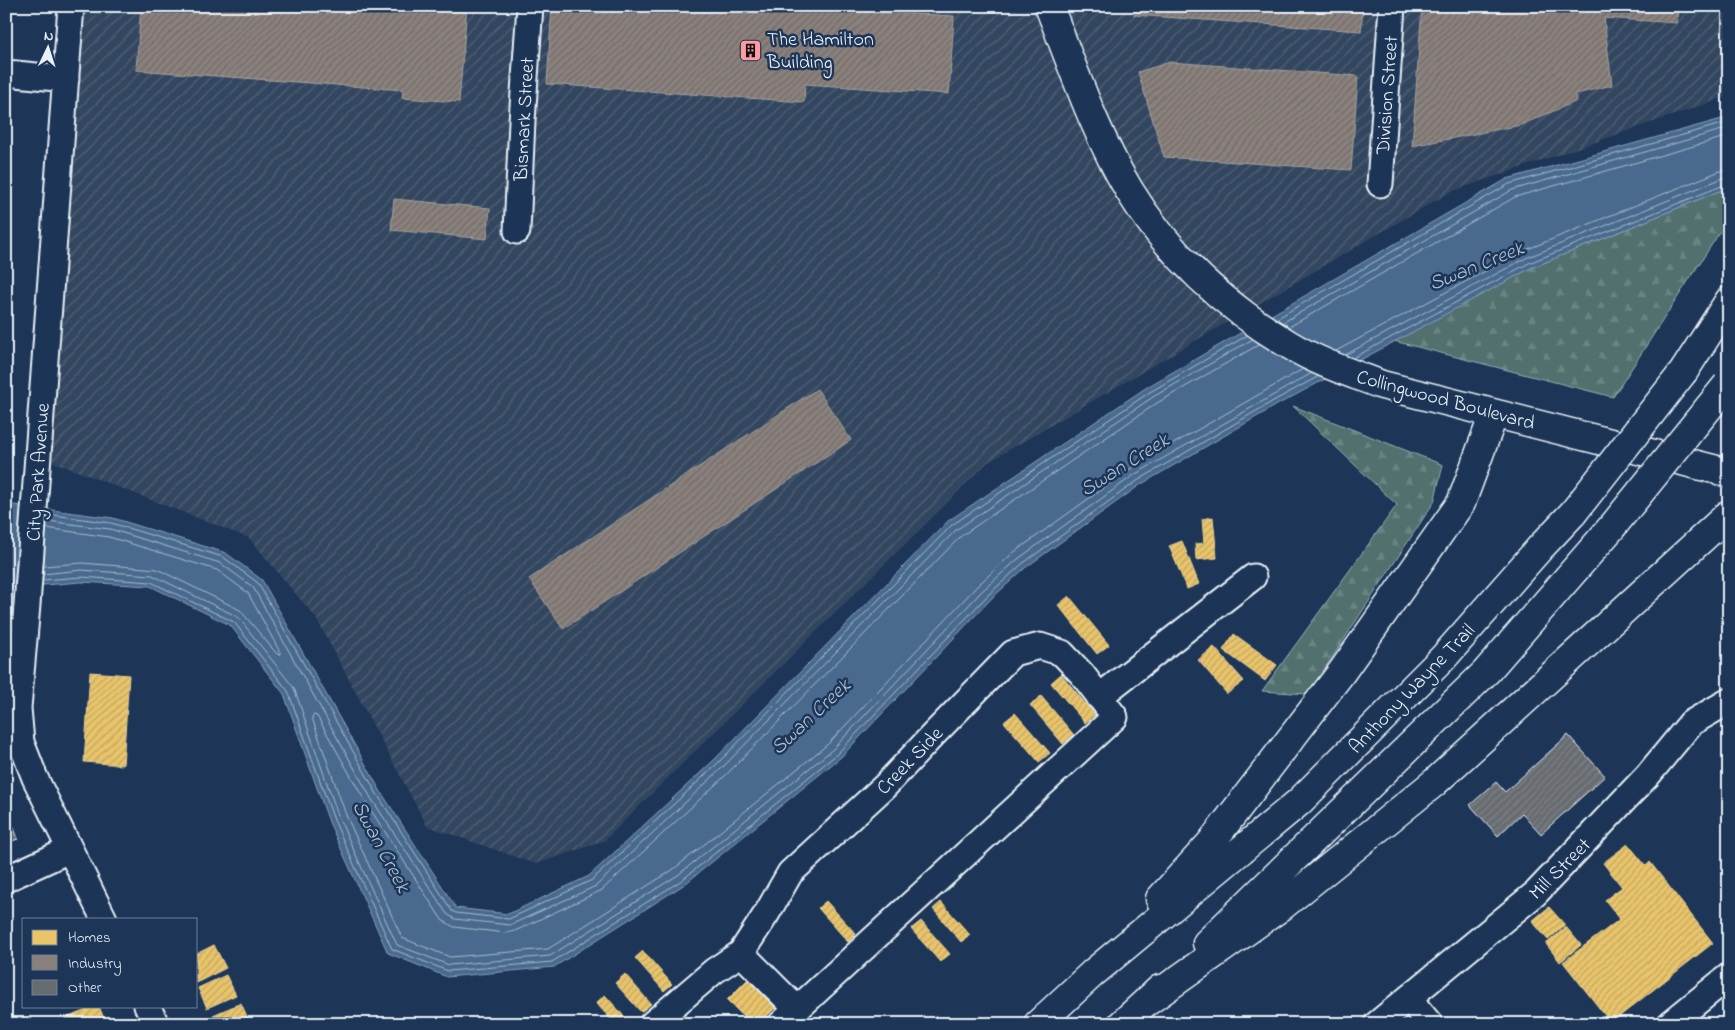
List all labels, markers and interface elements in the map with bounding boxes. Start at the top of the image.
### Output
north arrow [22,22,72,72]
text: N [43,26,54,47]
place label: The Hamilton Building [766,26,874,79]
street label: Division Street [1370,35,1407,157]
building icon: The Hamilton Building [739,38,763,62]
street label: Bismark Street [508,56,543,183]
water label: Swan Creek [1425,234,1530,300]
street label: Collingwood Boulevard [1353,364,1538,440]
street label: City Park Avenue [20,402,59,542]
water label: Swan Creek [1075,426,1176,505]
street label: Anthony Wayne Trail [1343,618,1483,761]
water label: Swan Creek [764,672,859,763]
street label: Creek Side [871,721,951,803]
water label: Swan Creek [343,796,417,899]
street label: Mill Street [1523,832,1599,908]
legend [22,918,198,1008]
text: Homes [68,927,111,949]
text: Industry [68,953,122,976]
text: Other [68,977,102,999]

